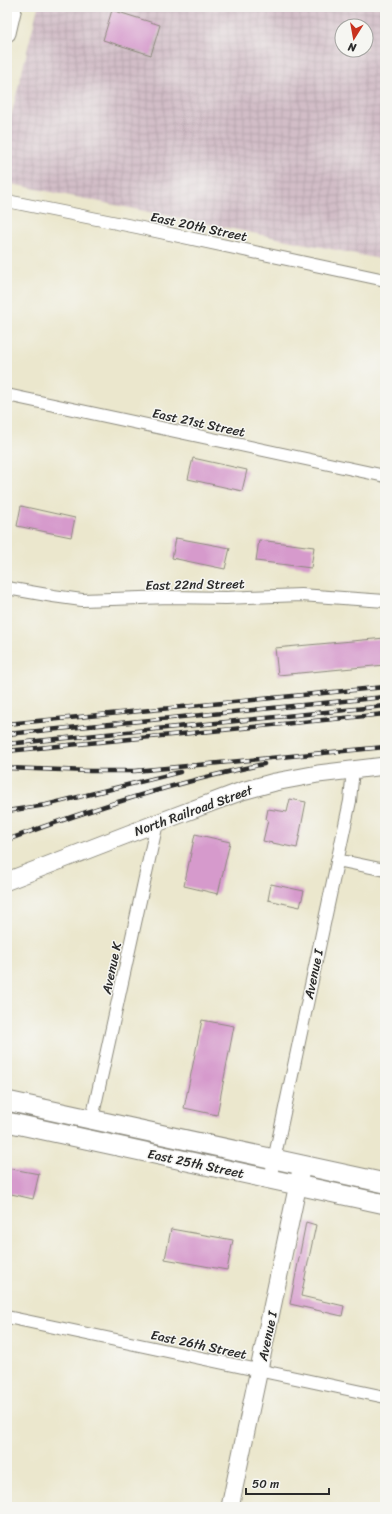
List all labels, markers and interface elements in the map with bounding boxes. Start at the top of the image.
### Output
north arrow [334,18,374,58]
text: N [346,37,359,58]
street label: East 20th Street [148,205,250,248]
street label: East 21st Street [150,401,248,444]
street label: East 22nd Street [145,572,245,597]
street label: North Railroad Street [131,778,256,843]
street label: Avenue K [95,939,128,997]
street label: Avenue I [297,946,330,1002]
street label: East 25th Street [146,1142,246,1185]
street label: Avenue I [251,1308,284,1364]
street label: East 26th Street [149,1323,249,1366]
scale bar [246,1470,329,1496]
text: 50 m [252,1473,279,1495]

